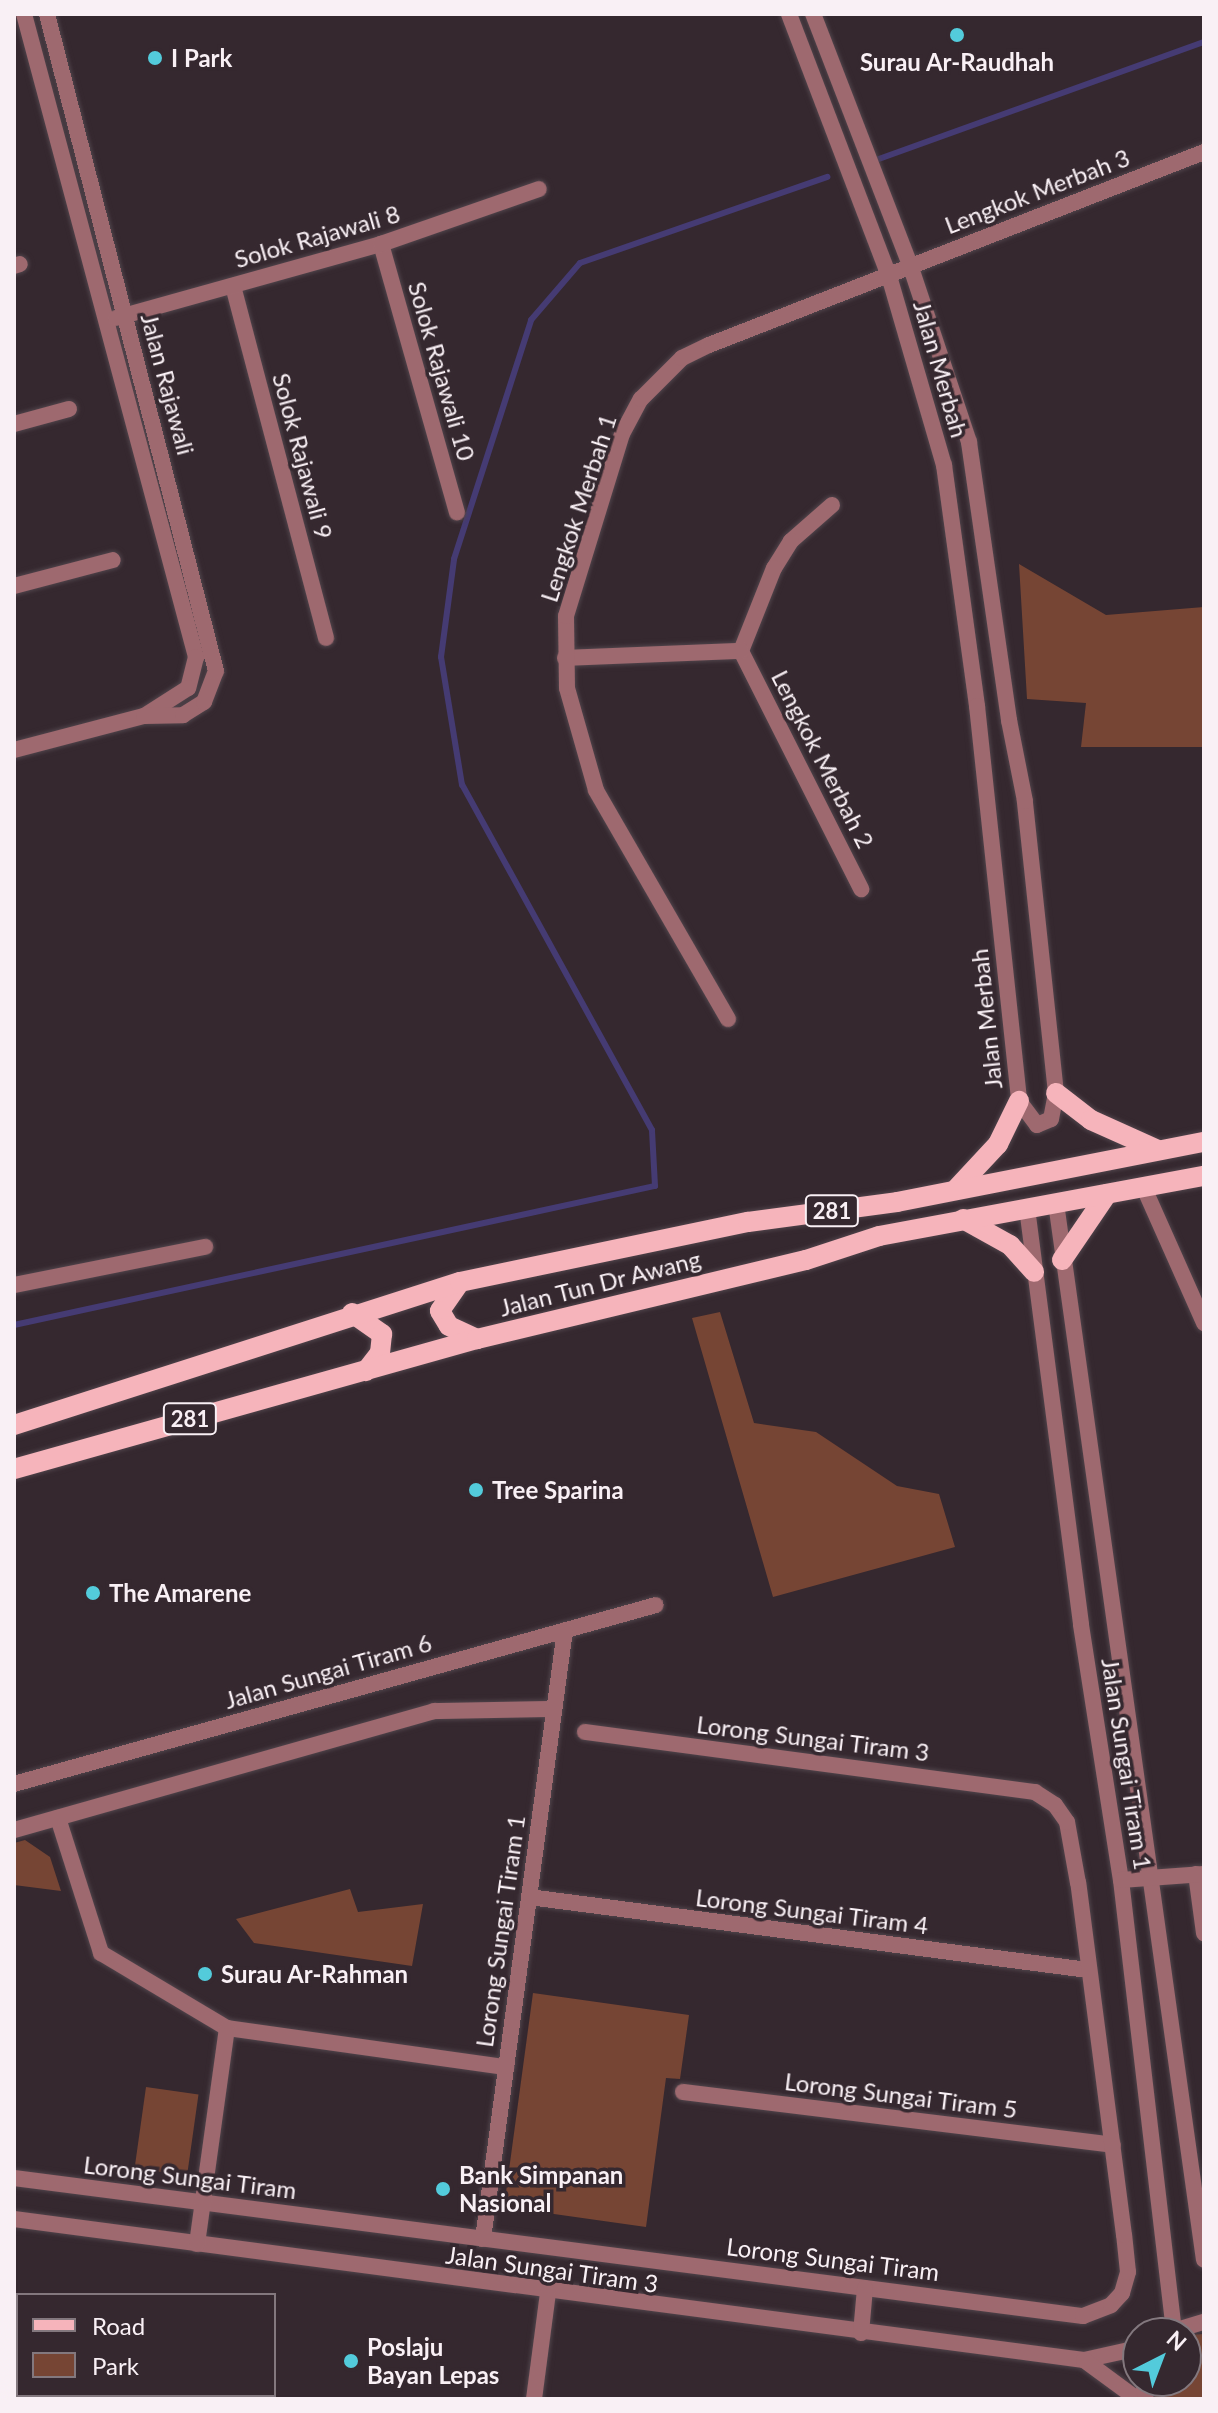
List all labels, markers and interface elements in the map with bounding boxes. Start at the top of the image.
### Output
marker: Surau Ar-Raudhah [948,26,966,44]
place label: I Park [171,44,232,72]
place label: Surau Ar-Raudhah [860,48,1054,76]
marker: I Park [146,49,164,67]
street label: Lengkok Merbah 3 [941,143,1133,239]
street label: Solok Rajawali 8 [231,199,403,273]
street label: Solok Rajawali 10 [403,278,481,464]
street label: Jalan Merbah [908,297,974,441]
street label: Jalan Rajawali [135,310,201,458]
street label: Solok Rajawali 9 [267,370,339,542]
street label: Lengkok Merbah 1 [534,411,622,605]
street label: Lengkok Merbah 2 [766,665,880,853]
street label: Jalan Merbah [964,947,1008,1091]
road number: 281 [804,1193,860,1229]
street label: Jalan Tun Dr Awang [495,1244,705,1322]
road number: 281 [162,1401,218,1437]
place label: Tree Sparina [492,1476,624,1504]
marker: Tree Sparina [467,1481,485,1499]
place label: The Amarene [109,1579,252,1607]
marker: The Amarene [84,1584,102,1602]
street label: Jalan Sungai Tiram 6 [221,1628,435,1714]
street label: Jalan Sungai Tiram 1 [1096,1656,1158,1872]
street label: Lorong Sungai Tiram 3 [695,1709,931,1767]
street label: Lorong Sungai Tiram 1 [469,1813,531,2049]
street label: Lorong Sungai Tiram 4 [694,1882,930,1940]
place label: Surau Ar-Rahman [221,1960,409,1988]
marker: Surau Ar-Rahman [196,1965,214,1983]
street label: Lorong Sungai Tiram 5 [783,2066,1019,2124]
street label: Lorong Sungai Tiram [82,2150,298,2204]
place label: Bank Simpanan Nasional [459,2161,623,2217]
marker: Bank Simpanan Nasional [434,2180,452,2198]
street label: Lorong Sungai Tiram [725,2232,941,2286]
street label: Jalan Sungai Tiram 3 [444,2240,660,2298]
legend [16,2293,276,2397]
text: Road [92,2311,145,2340]
north arrow [1122,2317,1202,2397]
text: N [1162,2325,1192,2356]
place label: Poslaju Bayan Lepas [367,2333,499,2389]
text: Park [92,2351,139,2380]
marker: Poslaju Bayan Lepas [342,2352,360,2370]

